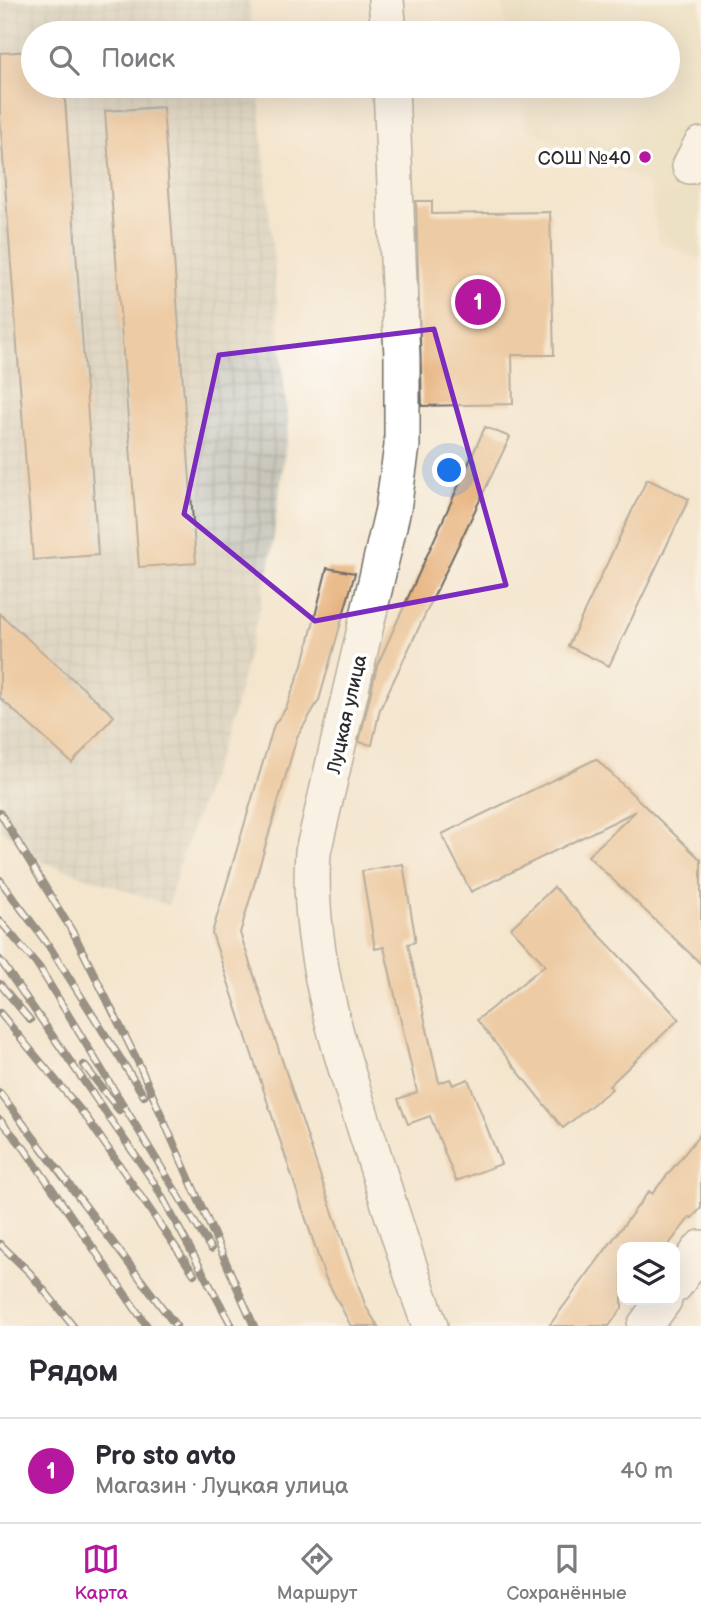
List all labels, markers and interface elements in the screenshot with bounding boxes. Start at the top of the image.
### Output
search box [21,21,680,98]
icon: search [45,41,83,79]
text: Поиск [101,44,175,75]
place label: СОШ №40 [538,147,631,170]
marker: СОШ №40 [637,149,653,165]
pin: 1 [455,276,501,328]
your location [432,453,466,487]
street label: Луцкая улица [322,653,372,777]
map controls [617,1242,680,1305]
button: layers [617,1242,680,1305]
text: Рядом [28,1354,118,1390]
text: Pro sto avto [95,1441,236,1472]
text: 1 [46,1457,56,1485]
text: 40 m [620,1457,673,1485]
text: Магазин · Луцкая улица [95,1472,349,1500]
tab: Карта [74,1540,128,1605]
tab: Маршрут [277,1540,358,1605]
tab: Сохранённые [507,1540,627,1605]

